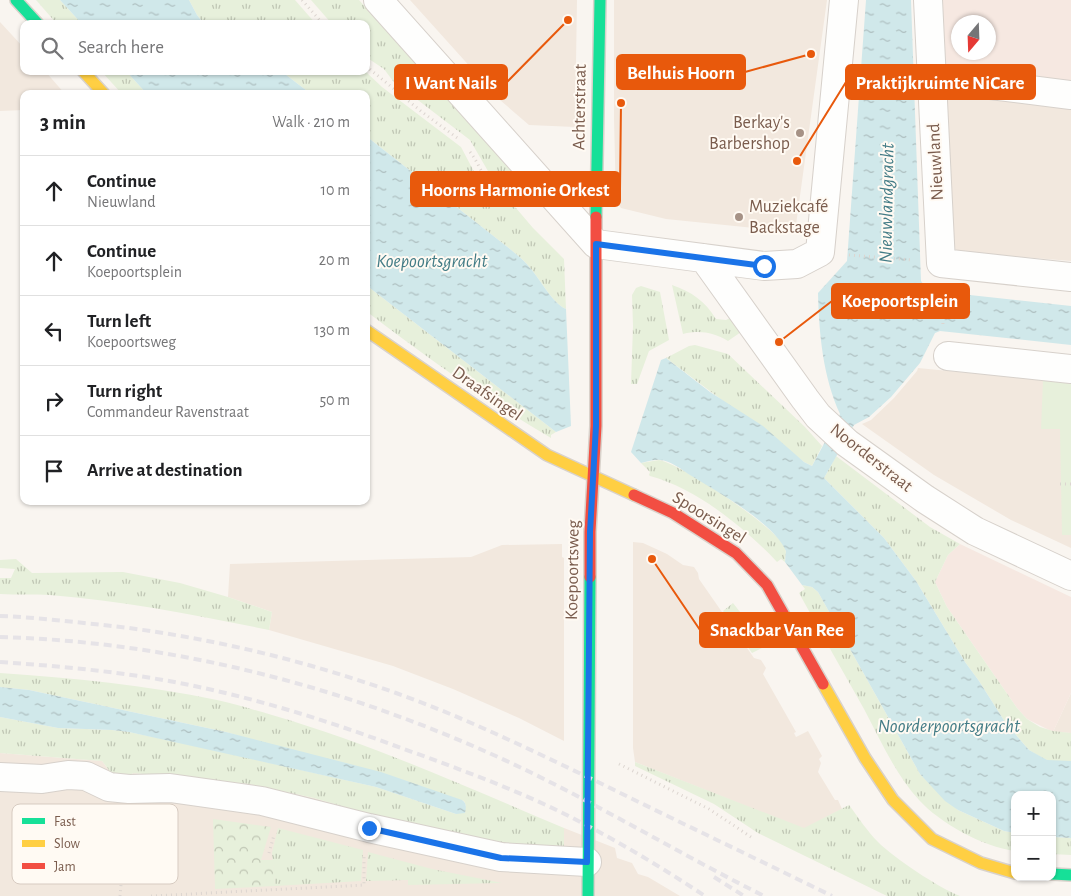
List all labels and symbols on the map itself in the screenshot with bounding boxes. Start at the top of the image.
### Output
north arrow [951,15,996,60]
callout: Belhuis Hoorn [617,55,745,89]
street label: Achterstraat [570,63,590,150]
text: Belhuis Hoorn [627,64,735,83]
callout: I Want Nails [395,65,507,99]
callout: Praktijkruimte NiCare [846,65,1035,99]
text: I Want Nails [405,74,497,93]
text: Praktijkruimte NiCare [855,74,1025,93]
place label: Berkay's Barbershop [709,114,790,153]
street label: Nieuwland [925,123,947,201]
marker: Berkay's Barbershop [794,127,806,139]
water label: Nieuwlandgracht [876,142,898,263]
callout: Hoorns Harmonie Orkest [411,172,620,206]
text: Hoorns Harmonie Orkest [421,181,610,200]
place label: Muziekcafé Backstage [749,198,828,237]
marker: Muziekcafé Backstage [733,211,745,223]
water label: Koepoortsgracht [376,252,488,271]
route start [753,255,776,278]
callout: Koepoortsplein [832,284,969,318]
text: Koepoortsplein [842,292,958,311]
street label: Draafsingel [449,363,525,425]
street label: Noorderstraat [826,420,916,496]
street label: Spoorsingel [669,488,749,548]
street label: Koepoortsweg [563,520,583,620]
callout: Snackbar Van Ree [700,613,854,647]
text: Snackbar Van Ree [710,621,844,640]
water label: Noorderpoortsgracht [878,717,1021,736]
legend [12,804,178,884]
text: Fast [54,815,76,829]
route end [358,817,381,840]
text: Slow [54,837,81,851]
text: Jam [54,860,76,874]

